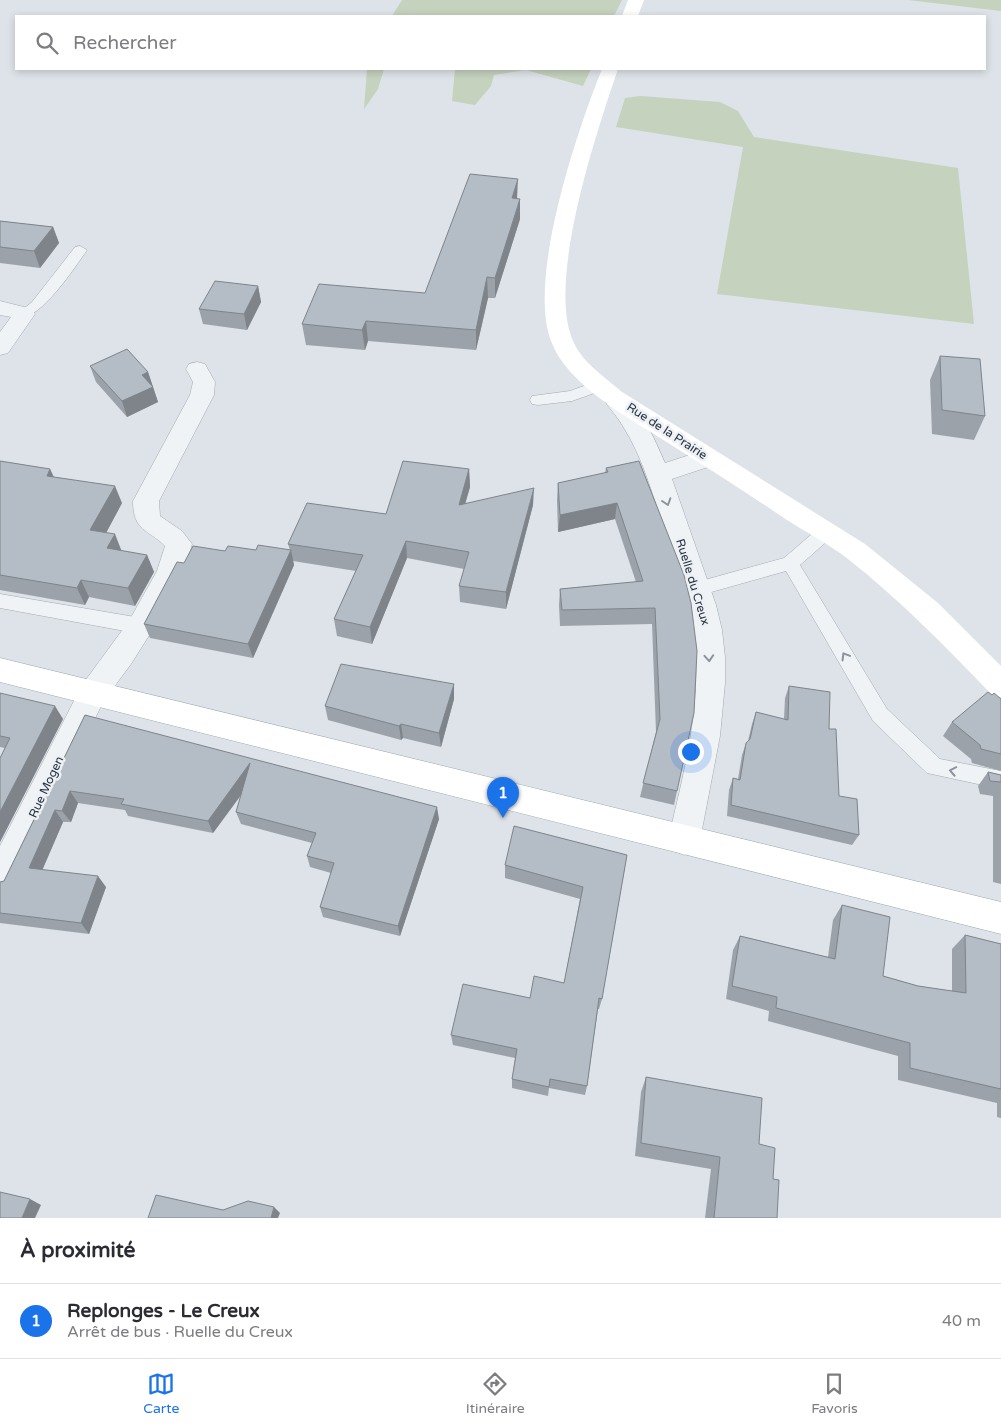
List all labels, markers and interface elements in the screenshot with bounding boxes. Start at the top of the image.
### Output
search box [15,15,986,70]
icon: search [33,29,61,57]
text: Rechercher [73,32,176,54]
street label: Rue de la Prairie [624,400,710,462]
one-way arrow [662,497,672,505]
street label: Ruelle du Creux [673,537,713,627]
one-way arrow [842,653,852,662]
one-way arrow [704,654,715,662]
your location [678,739,704,765]
street label: Rue Mogen [26,754,66,820]
one-way arrow [949,766,958,776]
pin: 1 [487,777,519,818]
text: À proximité [20,1238,135,1263]
text: Replonges - Le Creux [67,1300,260,1322]
text: 1 [31,1311,41,1331]
text: 40 m [942,1311,981,1331]
text: Arrêt de bus · Ruelle du Creux [67,1322,293,1342]
tab: Carte [143,1370,179,1417]
tab: Itinéraire [466,1370,525,1417]
tab: Favoris [811,1370,858,1417]

